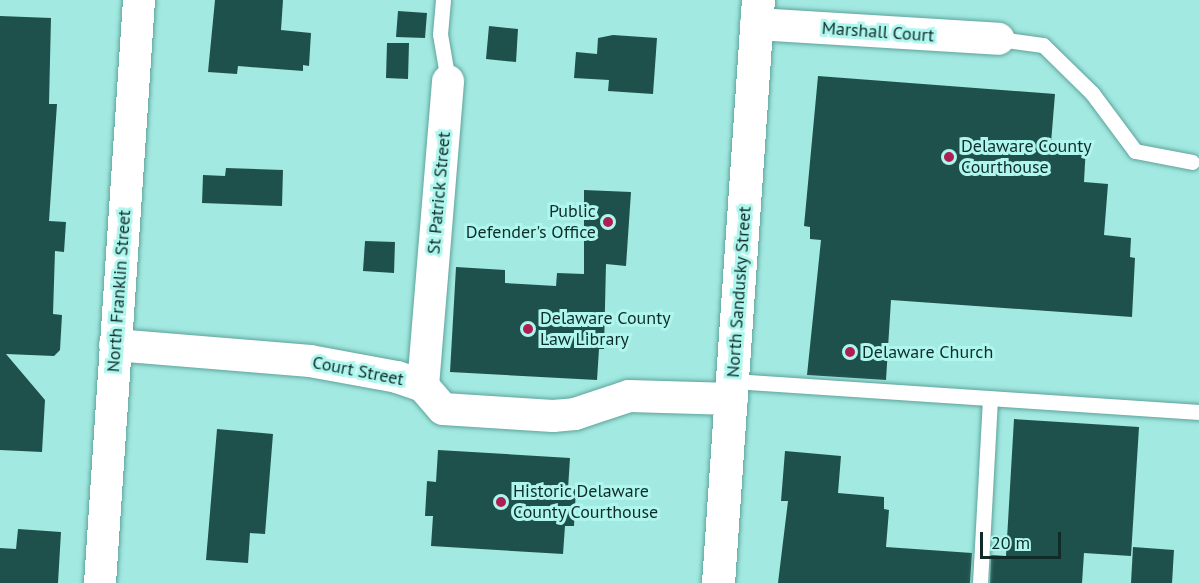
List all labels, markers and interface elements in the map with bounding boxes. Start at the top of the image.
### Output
street label: Marshall Court [821,17,935,47]
street label: St Patrick Street [423,131,455,255]
place label: Delaware County Courthouse [961,136,1092,178]
marker: Delaware County Courthouse [942,150,956,164]
place label: Public Defender's Office [466,201,596,244]
street label: North Sandusky Street [722,205,756,379]
street label: North Franklin Street [103,209,135,373]
marker: Public Defender's Office [601,215,615,229]
place label: Delaware County Law Library [540,308,671,350]
marker: Delaware County Law Library [521,322,535,336]
place label: Delaware Church [862,341,993,363]
marker: Delaware Church [843,345,857,359]
street label: Court Street [311,352,405,390]
place label: Historic Delaware County Courthouse [513,481,659,524]
marker: Historic Delaware County Courthouse [494,495,508,509]
scale bar [983,520,1064,558]
text: 20 m [991,531,1030,554]

